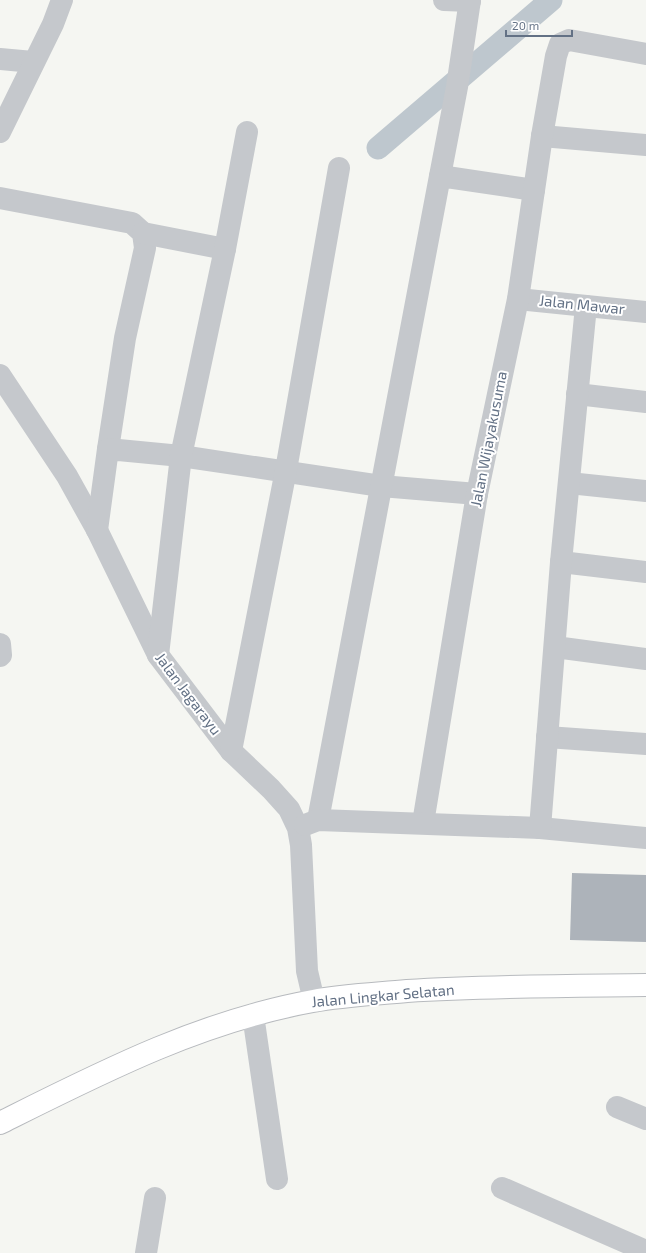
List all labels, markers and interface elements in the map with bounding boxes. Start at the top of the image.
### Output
scale bar [506,12,572,38]
text: 20 m [512,18,539,32]
street label: Jalan Mawar [538,291,626,317]
street label: Jalan Wijayakusuma [466,370,511,508]
street label: Jalan Jagarayu [152,649,226,738]
street label: Jalan Lingkar Selatan [311,980,455,1010]

